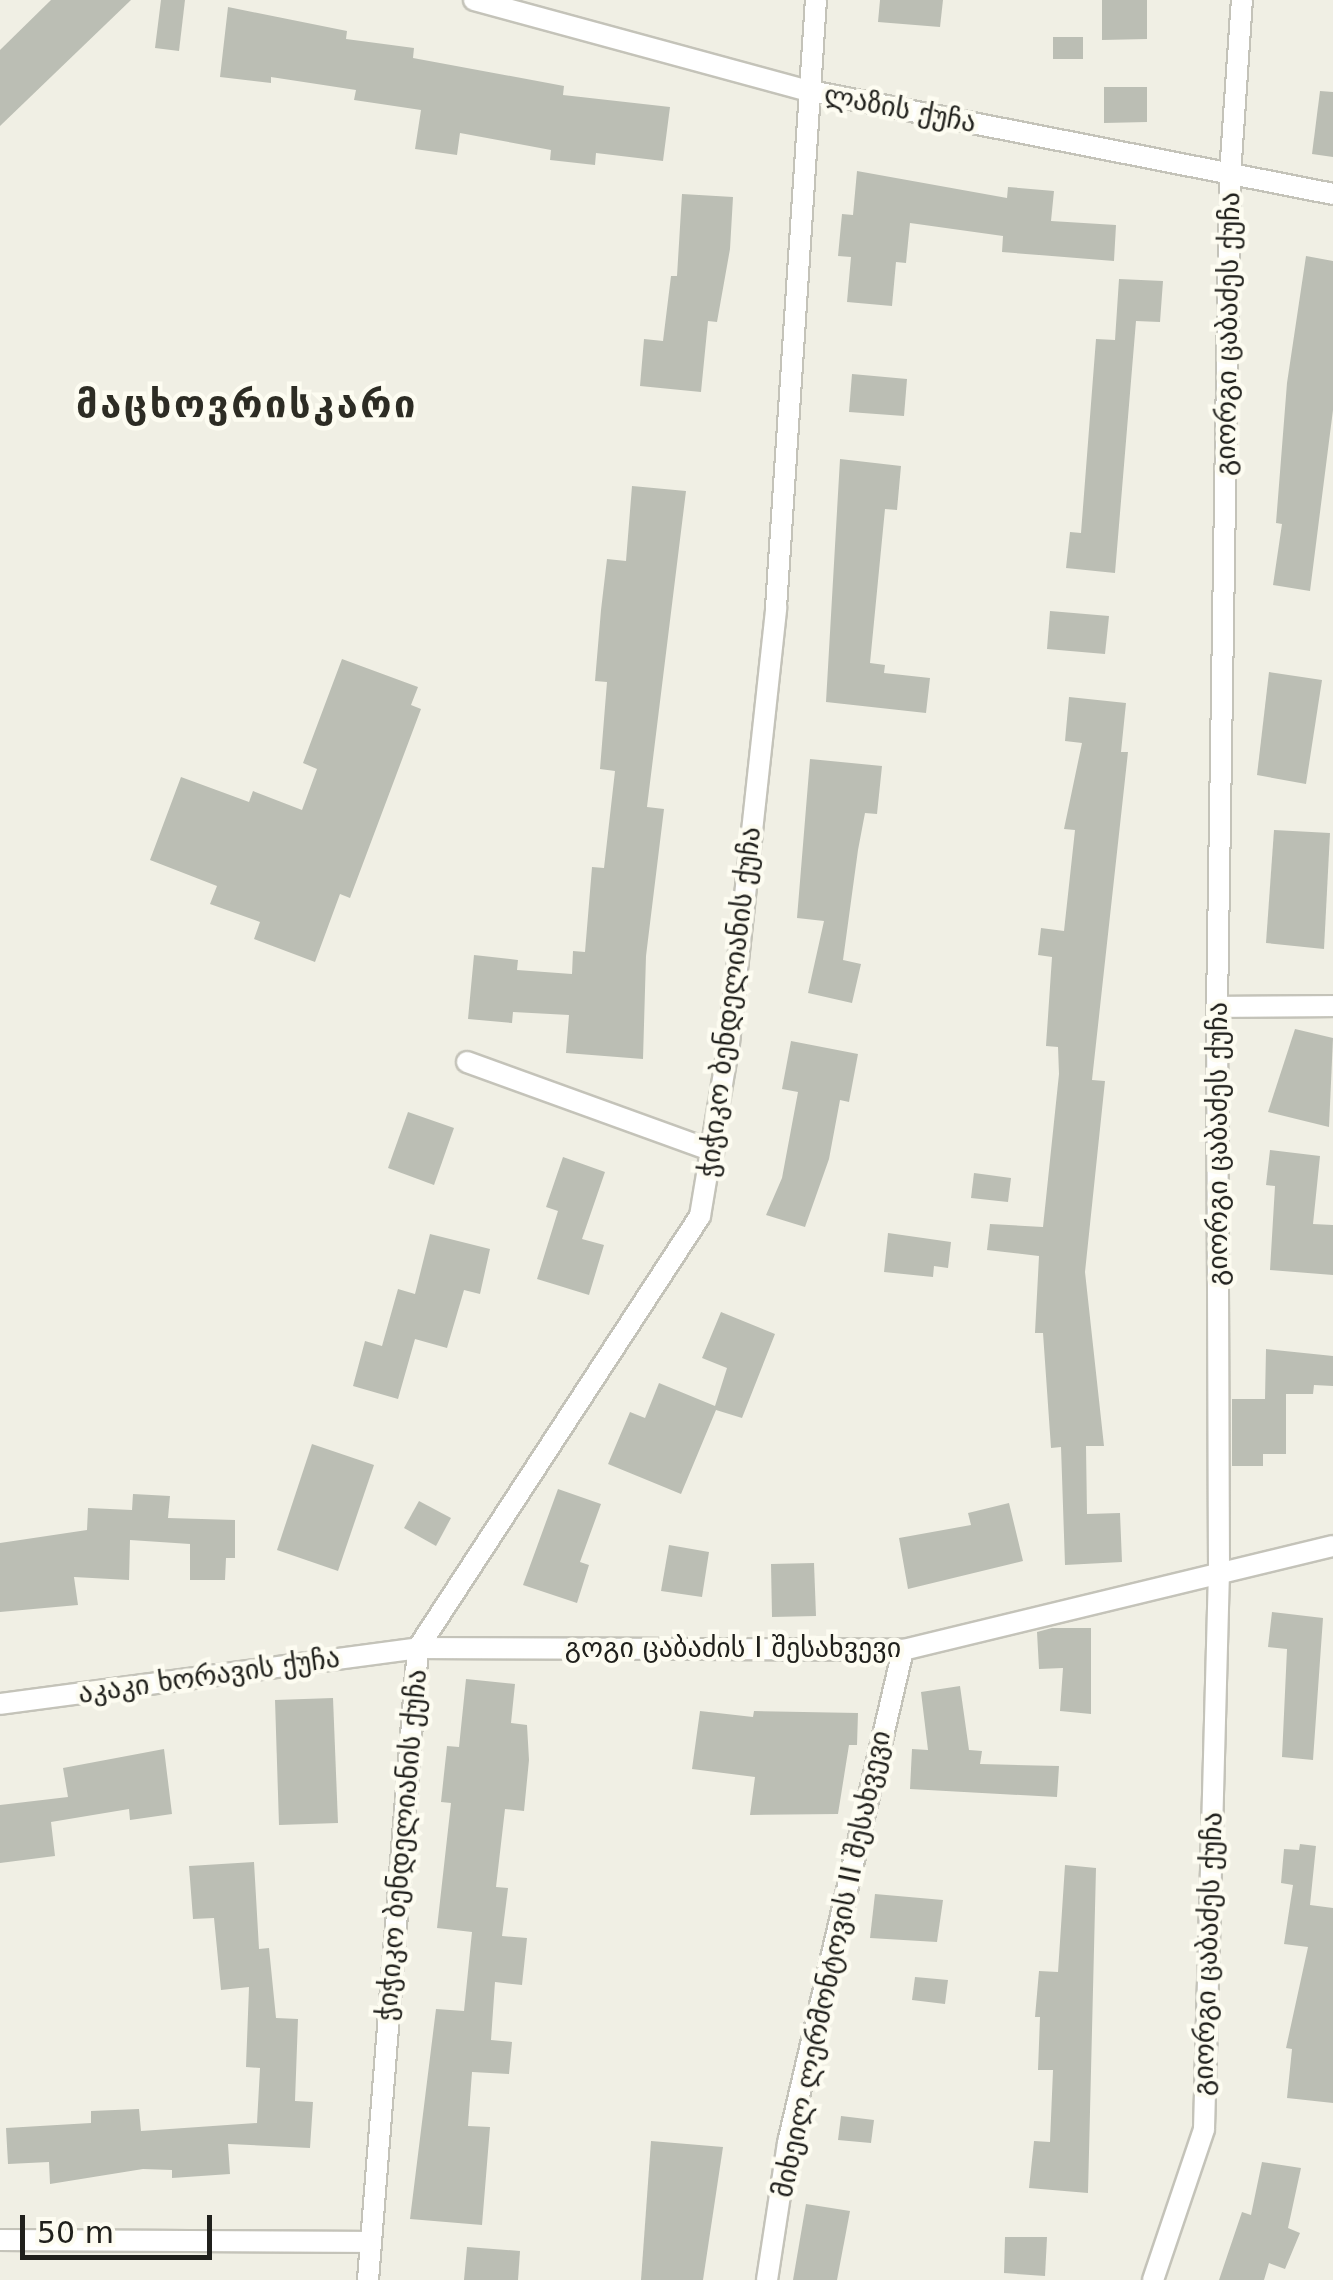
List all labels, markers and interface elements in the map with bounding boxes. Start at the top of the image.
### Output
street label: ლაზის ქუჩა [821,78,979,140]
street label: გიორგი ცაბაძეს ქუჩა [1209,192,1247,476]
district label: მაცხოვრისკარი [76,382,418,428]
street label: ჭიჭიკო ბენდელიანის ქუჩა [692,825,768,1179]
street label: გიორგი ცაბაძეს ქუჩა [1201,1002,1235,1286]
street label: გოგი ცაბაძის I შესახვევი [565,1631,901,1665]
street label: აკაკი ხორავის ქუჩა [76,1641,342,1711]
street label: ჭიჭიკო ბენდელიანის ქუჩა [370,1668,434,2022]
street label: მიხეილ ლერმონტოვის II შესახვევი [766,1727,898,2201]
street label: გიორგი ცაბაძეს ქუჩა [1186,1812,1230,2096]
scale bar [25,2195,218,2257]
text: 50 m [37,2215,114,2250]

